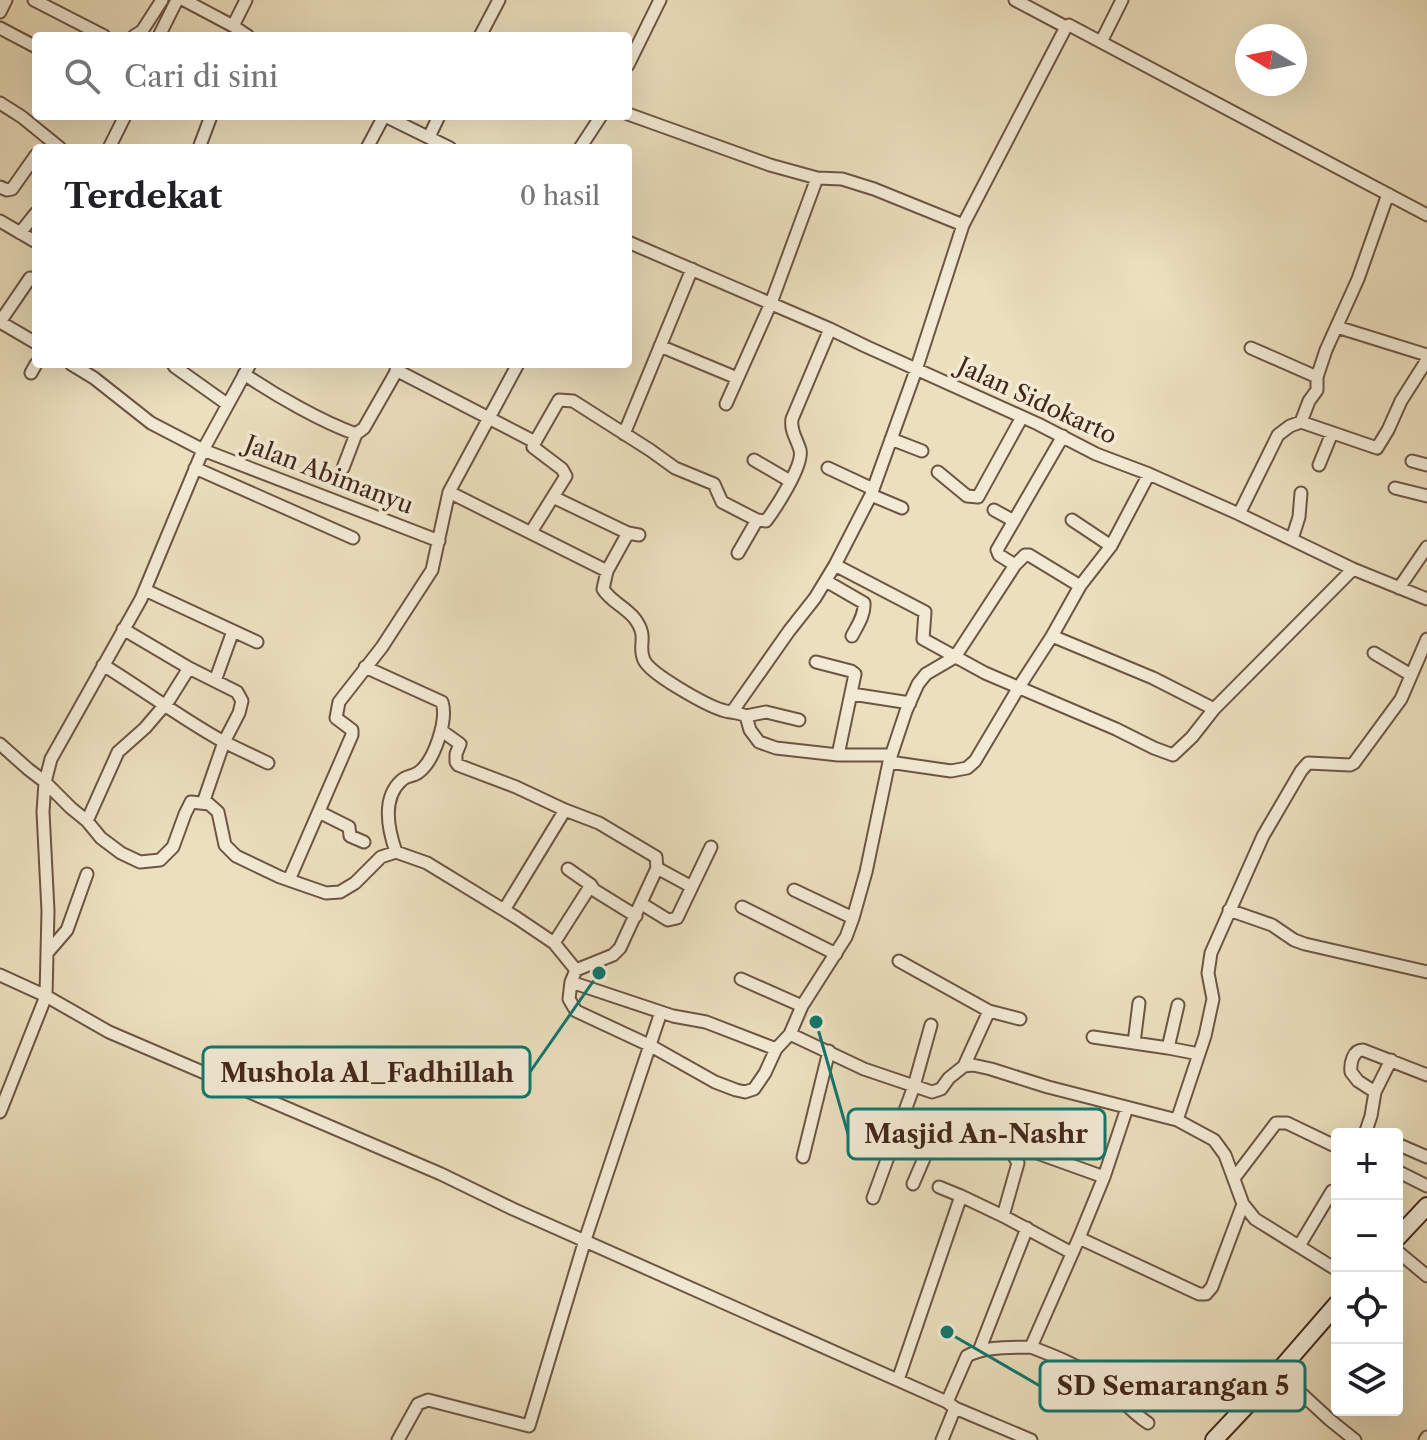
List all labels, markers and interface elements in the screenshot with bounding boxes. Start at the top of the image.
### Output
north arrow [1235,24,1307,96]
search box [32,32,632,120]
icon: search [60,54,104,98]
text: Cari di sini [124,58,278,95]
text: Terdekat [64,175,222,217]
text: 0 hasil [520,180,600,212]
street label: Jalan Sidokarto [949,349,1121,450]
street label: Jalan Abimanyu [237,428,418,520]
callout: Mushola Al_Fadhillah [203,1047,530,1097]
text: Mushola Al_Fadhillah [220,1057,514,1089]
callout: Masjid An-Nashr [848,1109,1105,1159]
text: Masjid An-Nashr [864,1118,1088,1150]
map controls [1331,1128,1403,1416]
button: + [1331,1128,1403,1200]
button: − [1331,1200,1403,1272]
button: locate [1331,1272,1403,1344]
button: layers [1331,1344,1403,1416]
callout: SD Semarangan 5 [1040,1361,1305,1411]
text: SD Semarangan 5 [1057,1370,1289,1402]

